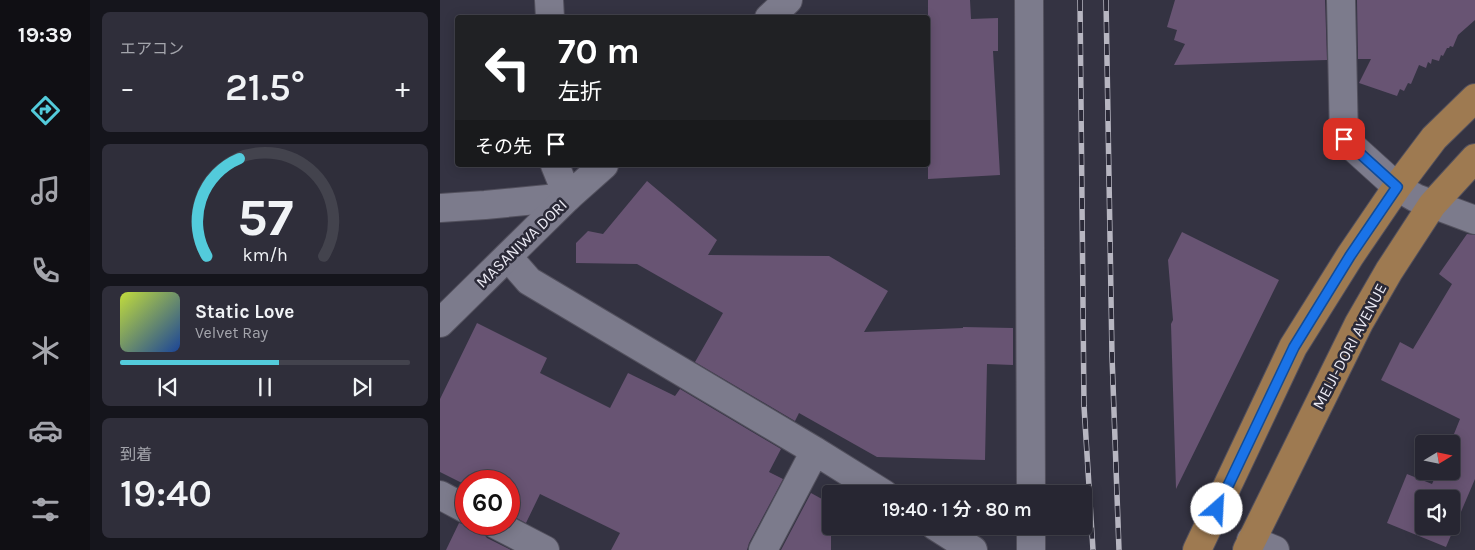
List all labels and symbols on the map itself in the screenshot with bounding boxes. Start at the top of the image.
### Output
pin [1323,118,1365,160]
street label: MASANIWA DORI [472,195,571,292]
street label: MEIJI-DORI AVENUE [1308,280,1391,412]
north arrow [1415,435,1460,480]
speed limit sign: 60 [455,470,520,535]
position arrow [1190,482,1242,534]

